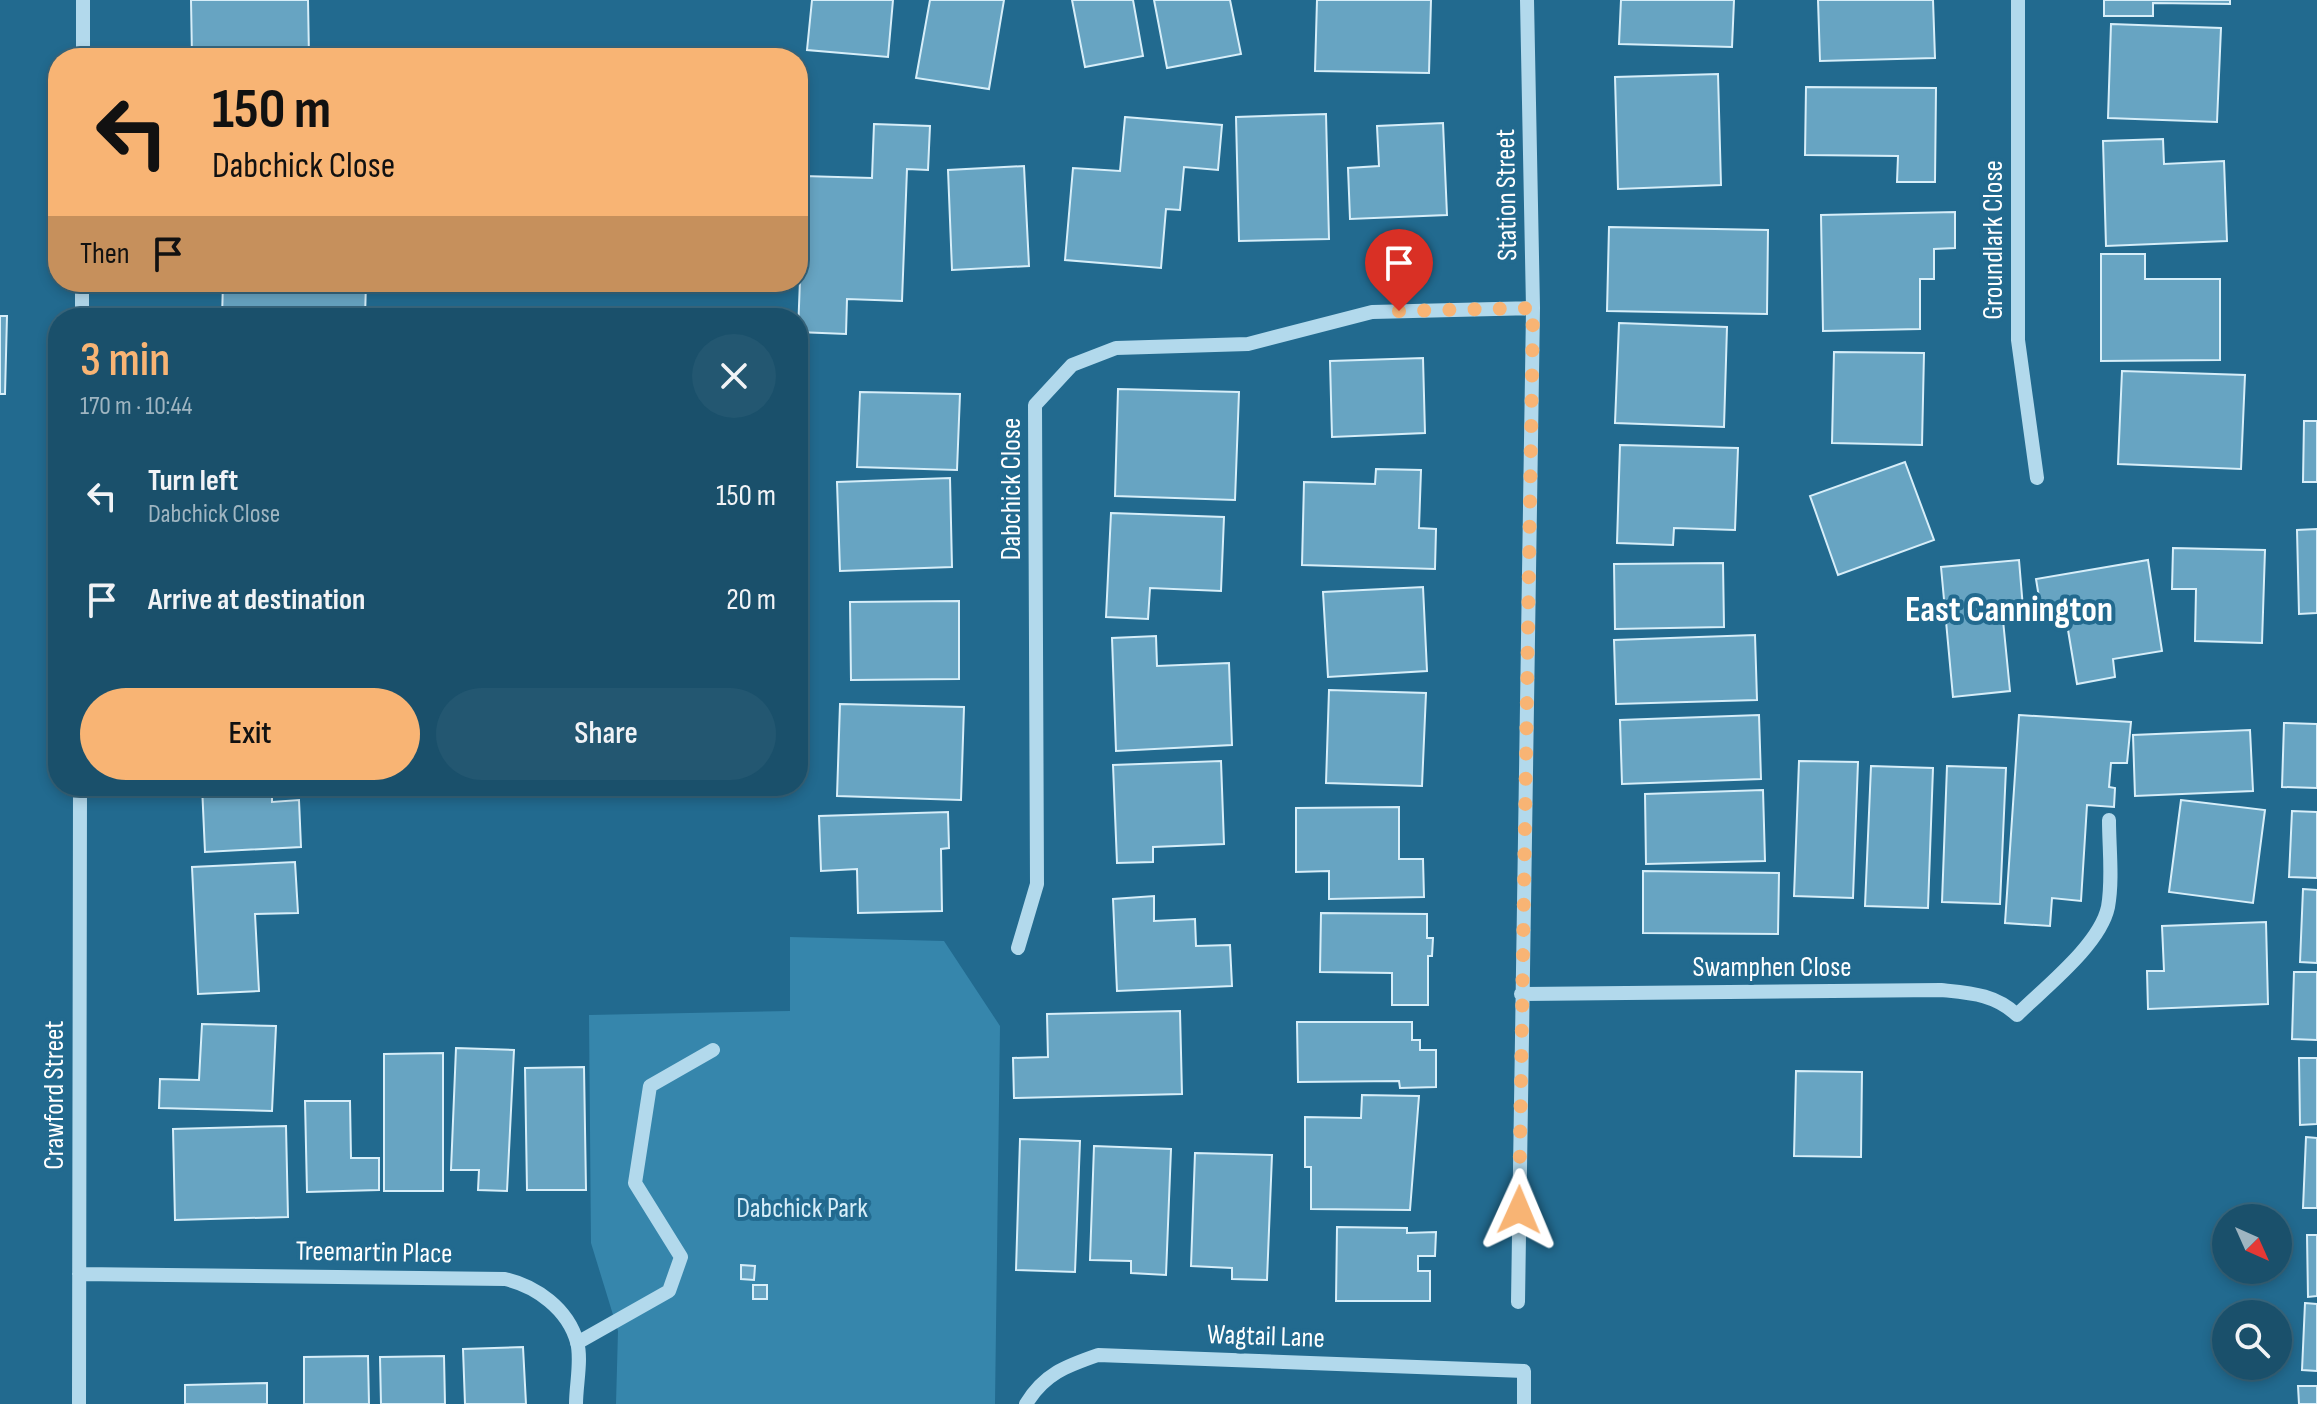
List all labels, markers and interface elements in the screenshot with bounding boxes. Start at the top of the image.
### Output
text: 150 m [212,77,331,144]
icon: left [80,80,184,184]
street label: Station Street [1489,129,1524,261]
text: Dabchick Close [212,145,395,188]
street label: Groundlark Close [1977,160,2010,320]
pin [1365,229,1433,311]
icon: arrive [146,232,190,276]
text: Then [80,236,130,272]
icon: arrive [1377,241,1421,285]
text: 3 min [80,332,170,389]
button: close [692,334,776,418]
text: 170 m · 10:44 [80,391,192,422]
street label: Dabchick Close [995,418,1028,560]
text: Turn left [148,463,238,499]
icon: left [80,474,124,518]
text: 150 m [716,478,776,514]
text: Dabchick Close [148,499,280,530]
icon: arrive [80,578,124,622]
text: Arrive at destination [148,582,365,618]
text: 20 m [726,582,776,618]
district label: East Cannington [1905,589,2113,632]
button: Exit [80,688,420,780]
button: Share [436,688,776,780]
street label: Swamphen Close [1692,951,1852,984]
street label: Crawford Street [38,1020,71,1170]
position arrow [1477,1168,1561,1252]
park label: Dabchick Park [736,1192,868,1225]
north arrow [2212,1204,2292,1284]
map controls [2212,1204,2292,1380]
street label: Treemartin Place [295,1235,453,1270]
button: search [2212,1300,2292,1380]
street label: Wagtail Lane [1207,1318,1325,1355]

